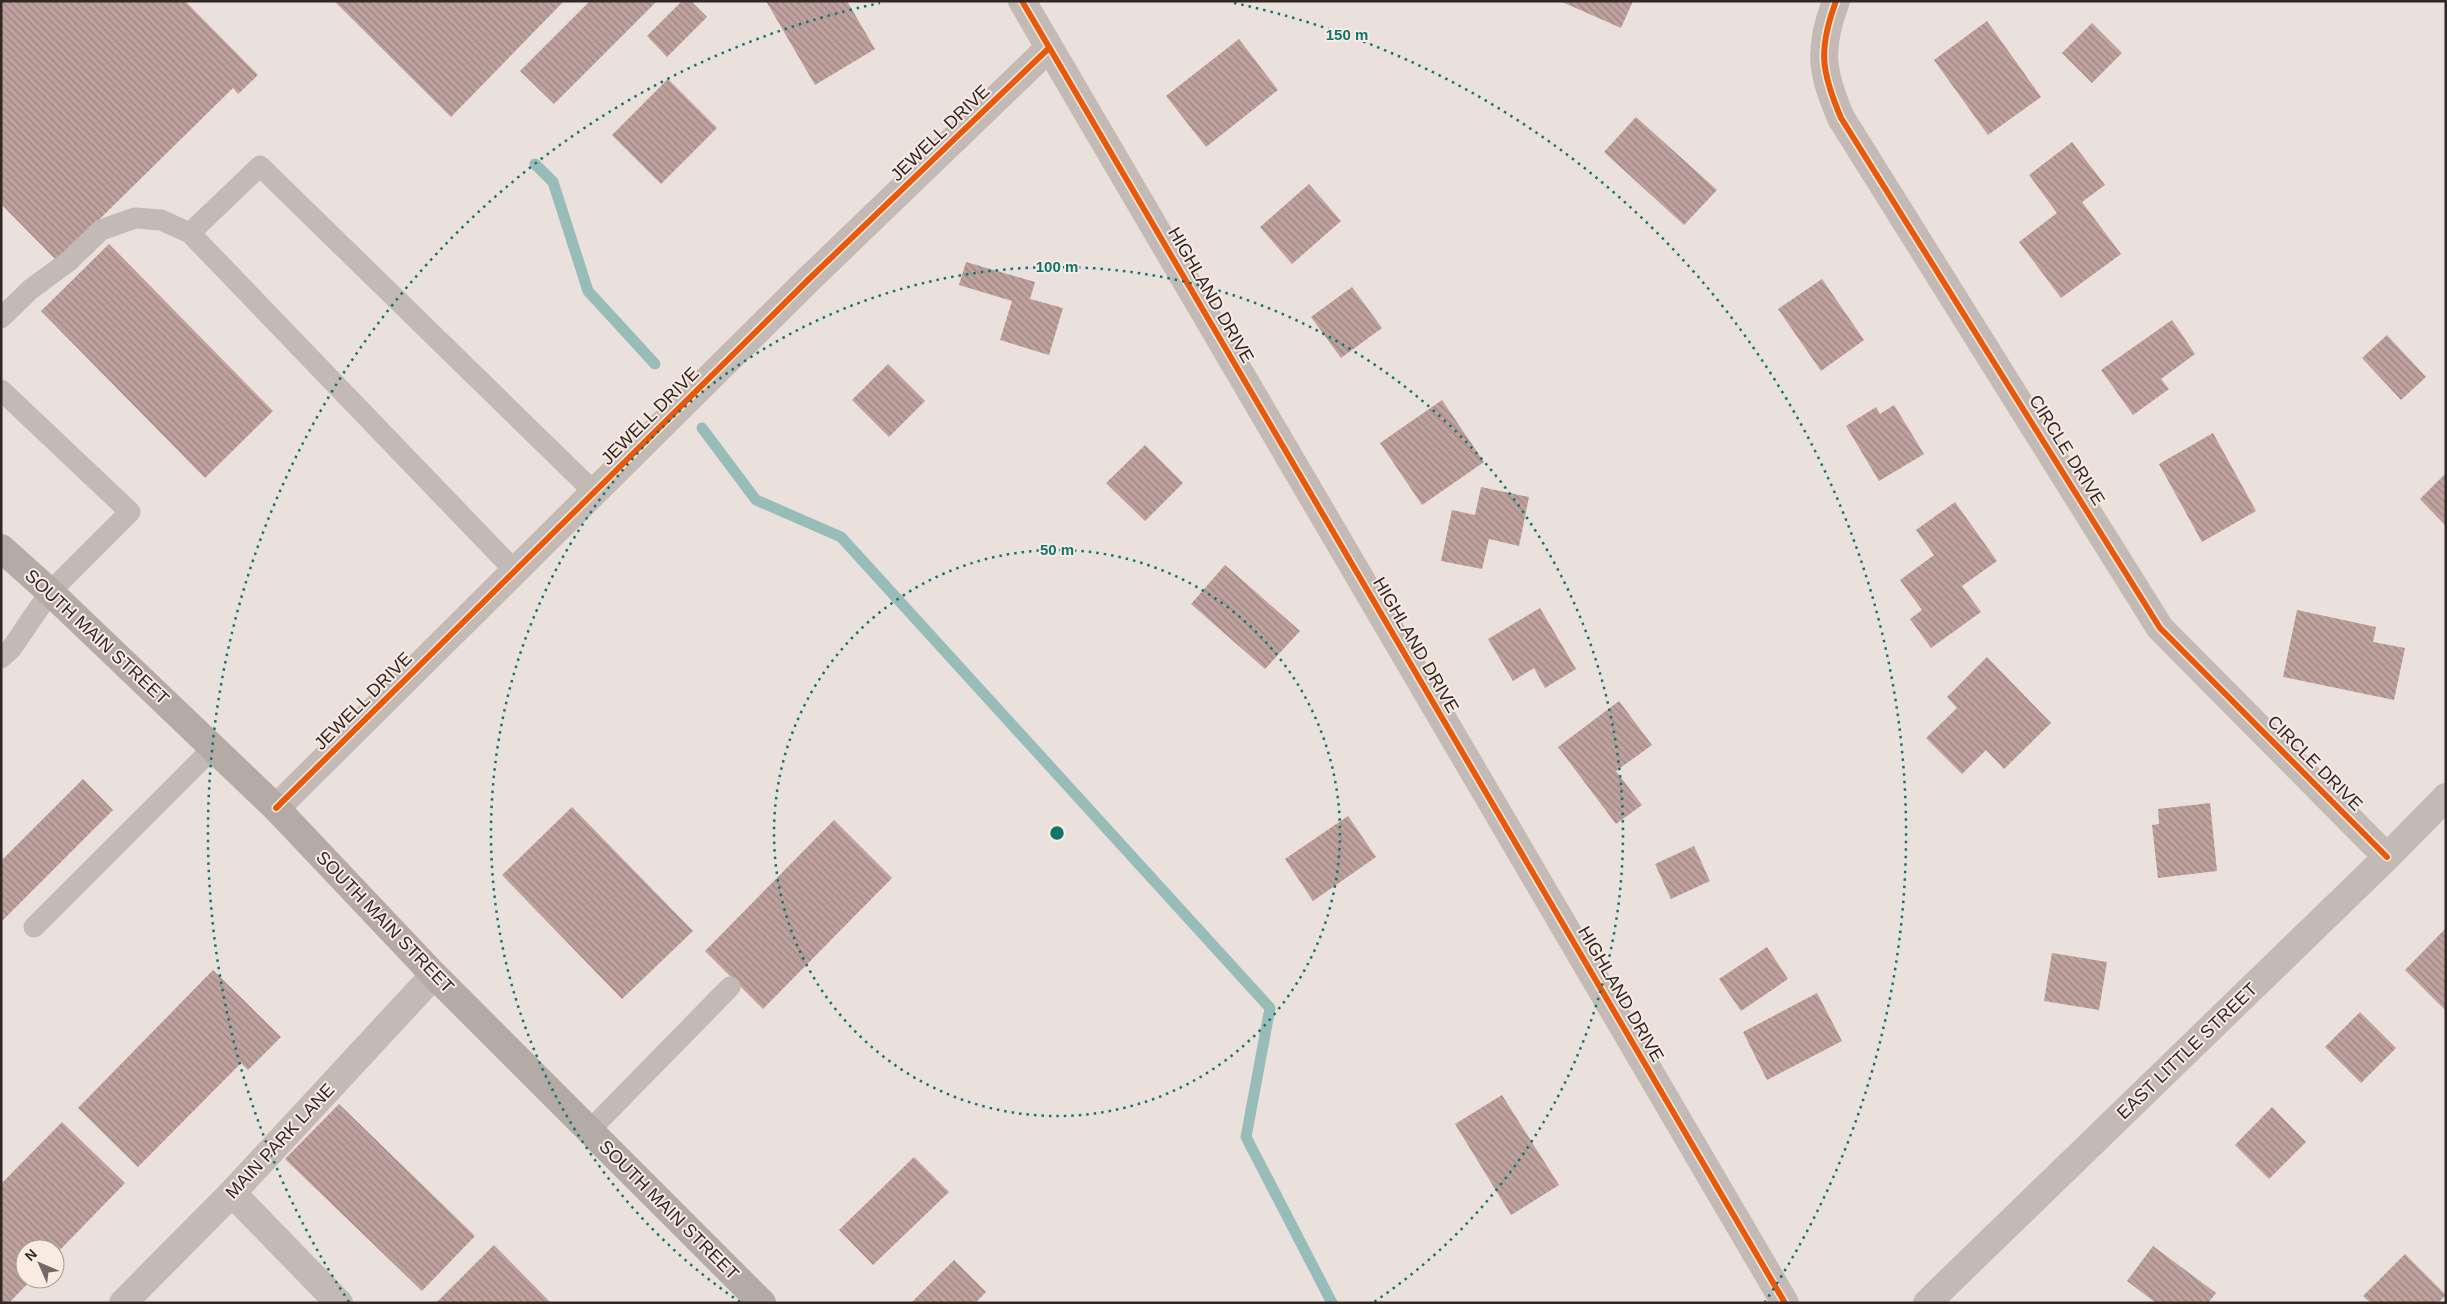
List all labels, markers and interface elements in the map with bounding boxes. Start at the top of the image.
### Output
text: 150 m [1326,26,1368,43]
street label: JEWELL DRIVE [887,81,993,185]
street label: HIGHLAND DRIVE [1164,224,1258,366]
text: 100 m [1036,258,1078,275]
street label: JEWELL DRIVE [597,363,703,469]
street label: CIRCLE DRIVE [2025,391,2109,509]
text: 50 m [1040,541,1074,558]
street label: SOUTH MAIN STREET [21,565,173,709]
street label: HIGHLAND DRIVE [1369,574,1463,716]
street label: JEWELL DRIVE [310,648,416,754]
street label: CIRCLE DRIVE [2263,711,2367,815]
centre of rings [1048,824,1066,842]
street label: SOUTH MAIN STREET [312,847,458,997]
street label: HIGHLAND DRIVE [1574,923,1668,1065]
street label: EAST LITTLE STREET [2113,979,2261,1123]
street label: MAIN PARK LANE [222,1079,338,1203]
street label: SOUTH MAIN STREET [595,1136,743,1284]
north arrow [15,1239,65,1289]
text: N [22,1246,40,1264]

